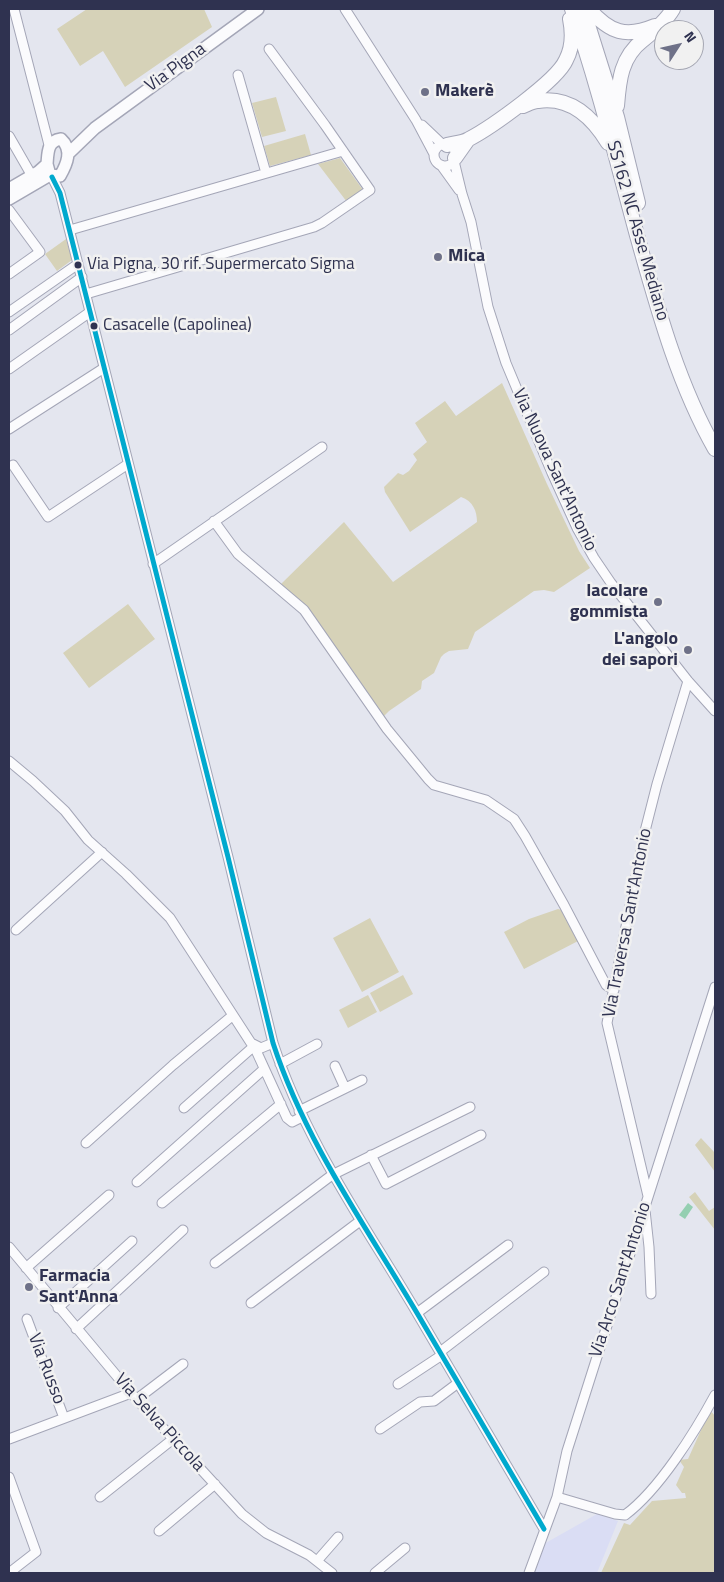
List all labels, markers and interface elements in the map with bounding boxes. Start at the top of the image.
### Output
north arrow [654,20,704,70]
text: N [679,27,702,47]
street label: Via Pigna [141,39,211,97]
place label: Makerè [435,81,494,103]
marker: Makerè [419,86,431,98]
street label: SS162 NC Asse Mediano [601,139,673,323]
place label: Mica [448,246,485,268]
marker: Mica [432,251,444,263]
place label: Via Pigna, 30 rif. Supermercato Sigma [87,255,355,275]
marker: Via Pigna, 30 rif. Supermercato Sigma [73,260,83,270]
place label: Casacelle (Capolinea) [103,316,252,336]
marker: Casacelle (Capolinea) [89,321,99,331]
street label: Via Nuova Sant'Antonio [507,385,601,555]
place label: Iacolare gommista [570,581,648,624]
marker: Iacolare gommista [652,596,664,608]
place label: L'angolo dei sapori [602,629,678,672]
marker: L'angolo dei sapori [682,644,694,656]
street label: Via Traversa Sant'Antonio [599,826,657,1020]
street label: Via Arco Sant'Antonio [586,1199,656,1361]
place label: Farmacia Sant'Anna [39,1266,118,1308]
marker: Farmacia Sant'Anna [23,1281,35,1293]
street label: Via Russo [23,1330,69,1408]
street label: Via Selva Piccola [109,1369,209,1477]

